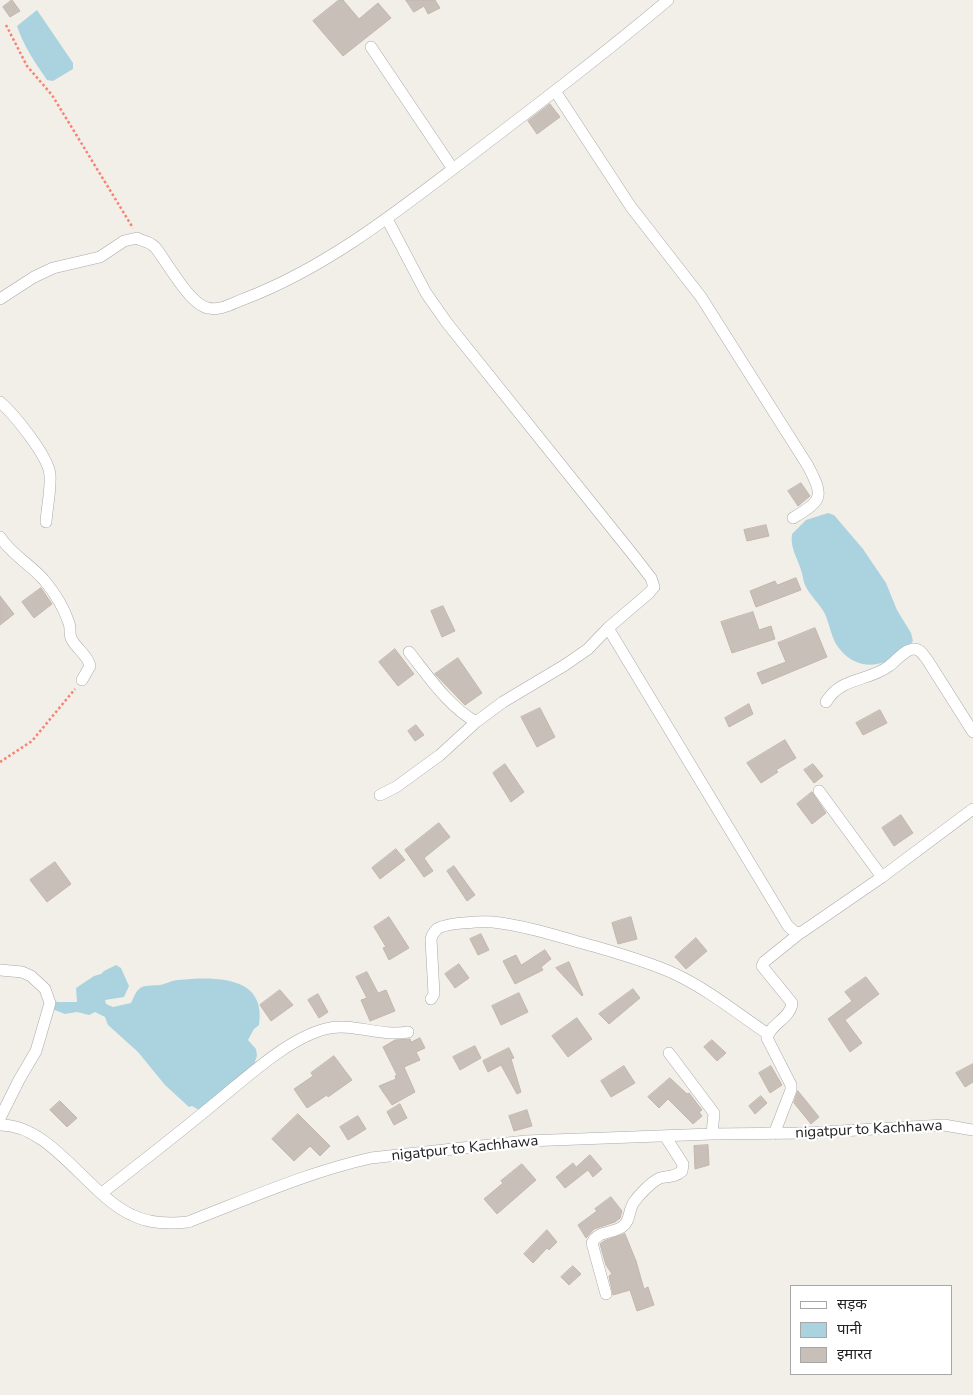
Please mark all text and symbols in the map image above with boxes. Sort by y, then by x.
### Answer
street label: nigatpur to Kachhawa [795,1117,943,1143]
street label: nigatpur to Kachhawa [391,1132,539,1166]
legend [790,1285,953,1375]
text: सड़क [837,1294,867,1314]
text: पानी [837,1319,862,1339]
text: इमारत [837,1344,872,1364]

